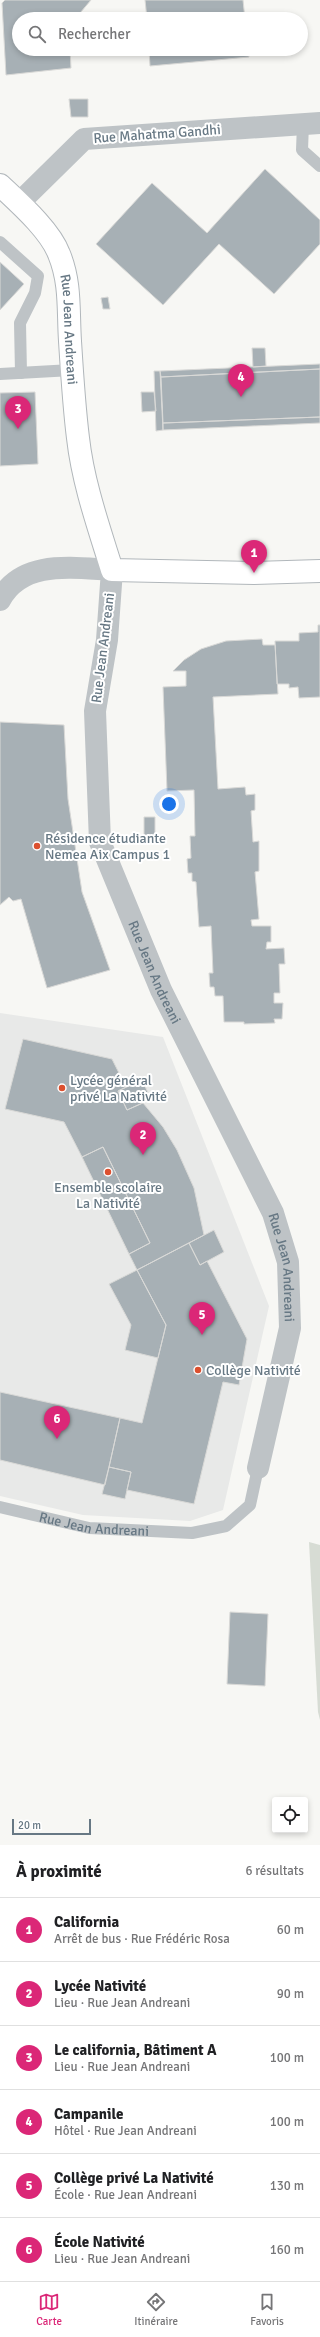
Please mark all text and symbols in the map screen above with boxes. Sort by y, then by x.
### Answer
search box [12,12,308,56]
icon: search [26,23,48,45]
text: Rechercher [58,25,131,43]
street label: Rue Mahatma Gandhi [93,121,221,147]
street label: Rue Jean Andreani [57,273,81,385]
pin: 4 [228,364,254,397]
pin: 3 [5,396,31,429]
pin: 1 [241,540,267,573]
street label: Rue Jean Andreani [88,592,118,704]
your location [159,794,179,814]
place label: Résidence étudiante Nemea Aix Campus 1 [45,830,170,863]
marker: Résidence étudiante Nemea Aix Campus 1 [32,841,42,851]
street label: Rue Jean Andreani [125,918,185,1027]
place label: Lycée général privé La Nativité [70,1072,167,1105]
marker: Lycée général privé La Nativité [57,1083,67,1093]
pin: 2 [130,1122,156,1155]
marker: Ensemble scolaire La Nativité [103,1167,113,1177]
place label: Ensemble scolaire La Nativité [54,1179,162,1212]
street label: Rue Jean Andreani [265,1211,298,1322]
pin: 5 [189,1302,215,1335]
place label: Collège Nativité [206,1362,301,1379]
marker: Collège Nativité [193,1365,203,1375]
pin: 6 [44,1406,70,1439]
street label: Rue Jean Andreani [37,1508,149,1539]
map controls [272,1797,308,1833]
button: locate [272,1797,308,1833]
scale bar [12,1817,91,1836]
text: 20 m [18,1819,41,1832]
text: À proximité [16,1861,102,1882]
text: 6 résultats [245,1863,304,1879]
text: California [54,1913,119,1931]
text: 1 [25,1922,33,1938]
text: 60 m [277,1922,304,1938]
text: Arrêt de bus · Rue Frédéric Rosa [54,1931,230,1947]
text: Lycée Nativité [54,1977,146,1995]
text: 2 [25,1986,33,2002]
text: 90 m [277,1986,304,2002]
text: Lieu · Rue Jean Andreani [54,1995,190,2011]
text: Le california, Bâtiment A [54,2041,217,2059]
text: 3 [25,2050,33,2066]
text: 100 m [270,2050,304,2066]
text: Lieu · Rue Jean Andreani [54,2059,190,2075]
text: Campanile [54,2105,123,2123]
text: 4 [25,2114,33,2130]
text: 100 m [270,2114,304,2130]
text: Hôtel · Rue Jean Andreani [54,2123,197,2139]
text: Collège privé La Nativité [54,2169,214,2187]
text: 5 [25,2178,33,2194]
text: 130 m [270,2178,304,2194]
text: École · Rue Jean Andreani [54,2187,197,2203]
text: École Nativité [54,2233,145,2251]
text: 6 [25,2242,33,2258]
text: 160 m [270,2242,304,2258]
text: Lieu · Rue Jean Andreani [54,2251,190,2267]
tab: Carte [36,2291,62,2328]
tab: Itinéraire [134,2291,178,2328]
tab: Favoris [250,2291,284,2328]

